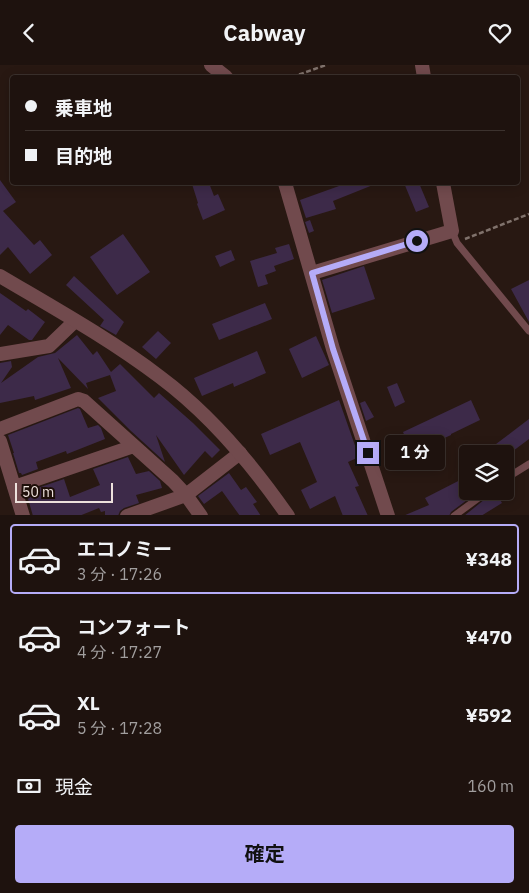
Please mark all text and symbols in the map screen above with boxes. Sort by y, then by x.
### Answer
text: Cabway [223,18,306,47]
icon: back [15,19,43,47]
icon: heart [486,19,514,47]
text: 乗車地 [55,96,112,120]
text: 目的地 [55,144,112,168]
route start [406,230,428,252]
callout: 1 分 [386,435,446,471]
route end [357,442,379,464]
text: 1 分 [400,442,430,462]
map controls [459,445,514,500]
button: layers [459,445,514,500]
scale bar [15,481,112,504]
text: 50 m [22,483,54,501]
icon: car [17,537,62,582]
text: エコノミー [77,537,172,561]
text: ¥348 [465,547,512,571]
text: 3 分 · 17:26 [77,564,162,584]
icon: car [17,615,62,660]
text: コンフォート [77,615,190,639]
text: ¥470 [465,625,512,649]
text: 4 分 · 17:27 [77,642,162,662]
text: XL [77,691,100,715]
icon: car [17,693,62,738]
text: ¥592 [465,703,512,727]
text: 5 分 · 17:28 [77,718,162,738]
icon: cash [15,772,43,800]
text: 現金 [55,775,93,799]
text: 160 m [467,776,514,796]
button: 確定 [15,825,514,883]

